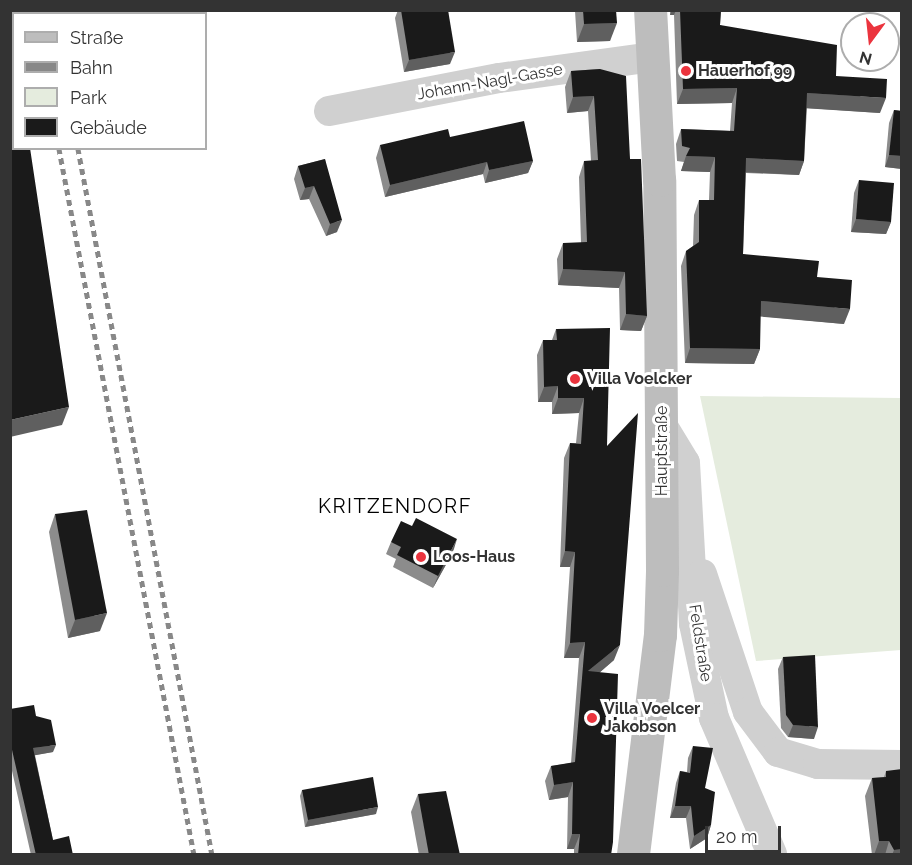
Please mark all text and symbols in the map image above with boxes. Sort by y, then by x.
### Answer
legend [12,12,207,150]
north arrow [840,12,900,72]
text: Straße [70,27,123,48]
text: N [857,47,874,69]
text: Bahn [70,57,113,78]
street label: Johann-Nagl-Gasse [416,60,564,104]
place label: Hauerhof 99 [698,61,793,81]
marker: Hauerhof 99 [679,64,693,78]
text: Park [70,87,107,108]
text: Gebäude [70,117,147,138]
place label: Villa Voelcker [587,369,692,389]
marker: Villa Voelcker [568,372,582,386]
street label: Hauptstraße [652,406,672,496]
district label: KRITZENDORF [318,494,472,518]
place label: Loos-Haus [433,547,515,567]
marker: Loos-Haus [414,550,428,564]
street label: Feldstraße [684,603,716,683]
place label: Villa Voelcer Jakobson [604,699,701,737]
marker: Villa Voelcer Jakobson [585,711,599,725]
scale bar [708,814,784,852]
text: 20 m [716,826,758,847]

